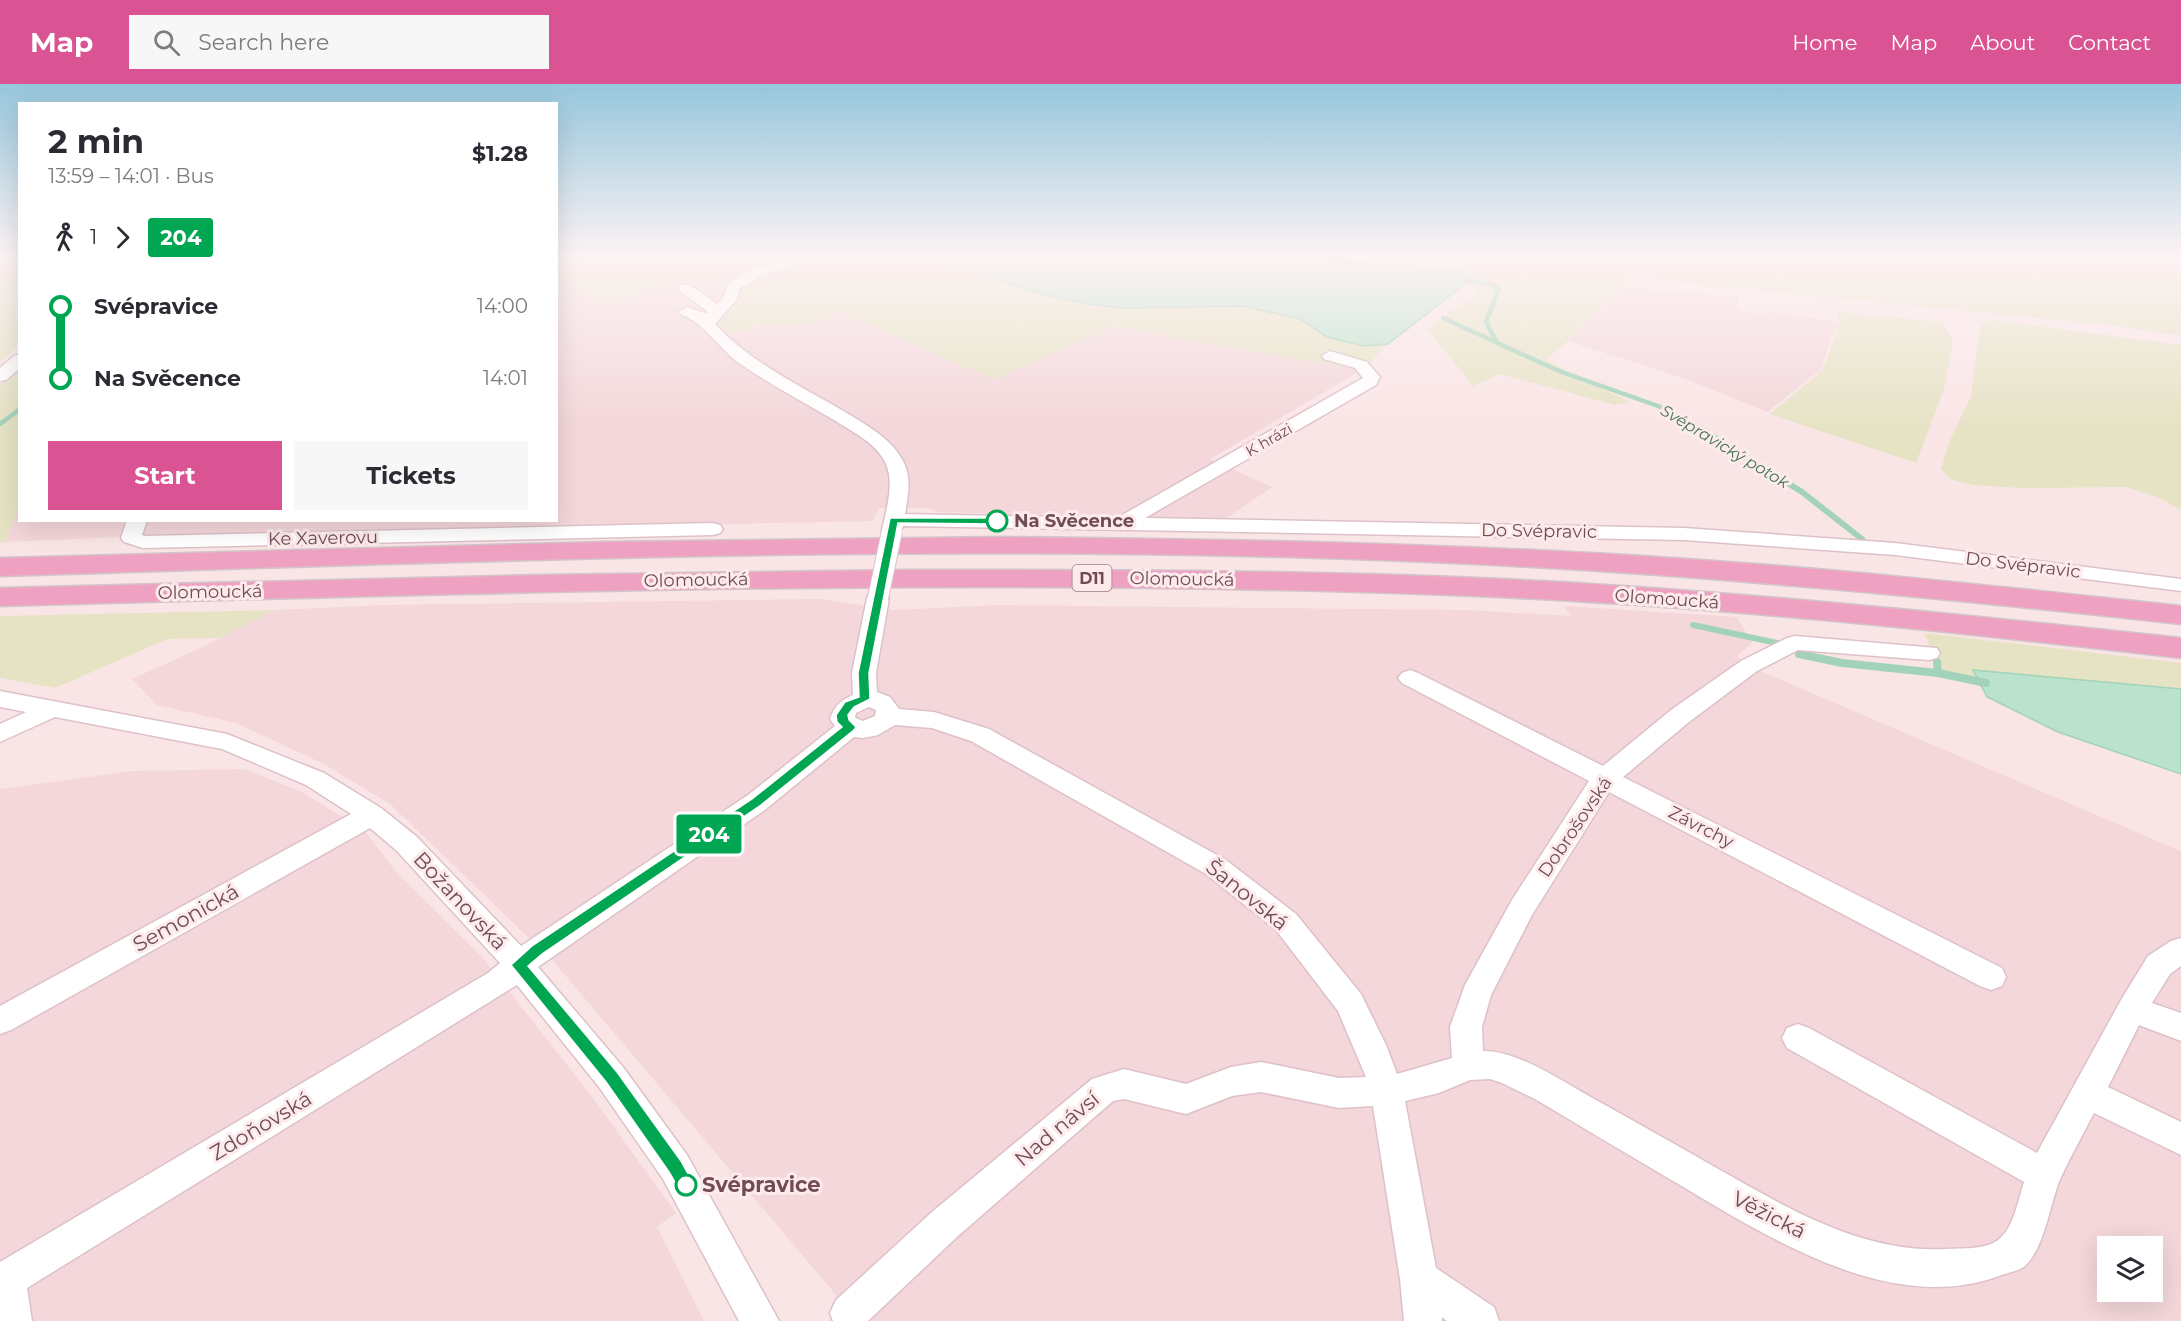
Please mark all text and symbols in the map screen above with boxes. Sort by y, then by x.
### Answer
search box [129,15,549,69]
text: Map [30,25,93,59]
icon: search [150,26,183,59]
text: Search here [198,29,329,56]
text: Home [1792,30,1857,55]
text: Map [1890,30,1937,55]
text: About [1970,30,2035,55]
text: Contact [2068,30,2151,55]
text: 2 min [48,121,144,161]
text: $1.28 [472,140,528,167]
text: 13:59 – 14:01 · Bus [48,164,214,188]
icon: walk [48,221,81,254]
icon: forward [106,221,139,254]
text: 1 [90,225,97,249]
text: 204 [160,225,201,250]
text: Svépravice [94,293,218,320]
text: 14:00 [477,294,528,318]
text: Na Svěcence [94,365,241,392]
text: 14:01 [483,366,528,390]
water label: Svépravický potok [1657,401,1794,493]
street label: K hrázi [1242,419,1295,460]
button: Start [48,441,282,510]
button: Tickets [294,441,528,510]
marker: Na Svěcence [986,510,1008,532]
place label: Na Svěcence [1014,510,1134,532]
street label: Do Svépravic [1481,519,1597,543]
street label: Ke Xaverovu [268,526,378,550]
street label: Do Svépravic [1964,547,2082,583]
road number: D11 [1072,565,1112,591]
street label: Olomoucká [1129,567,1235,591]
street label: Olomoucká [643,568,749,592]
street label: Olomoucká [157,580,263,604]
street label: Olomoucká [1614,584,1720,614]
street label: Dobrošovská [1533,773,1617,881]
street label: Závrchy [1665,801,1738,853]
line badge: 204 [674,814,744,854]
text: 204 [688,822,730,847]
street label: Božanovská [409,846,512,955]
street label: Šanovská [1201,854,1293,935]
street label: Semonická [128,878,243,957]
street label: Zdoňovská [205,1085,316,1166]
street label: Nad návsí [1009,1085,1105,1171]
place label: Svépravice [702,1172,821,1197]
marker: Svépravice [675,1174,697,1196]
street label: Věžická [1728,1186,1810,1244]
map controls [2097,1236,2163,1302]
button: layers [2097,1236,2163,1302]

